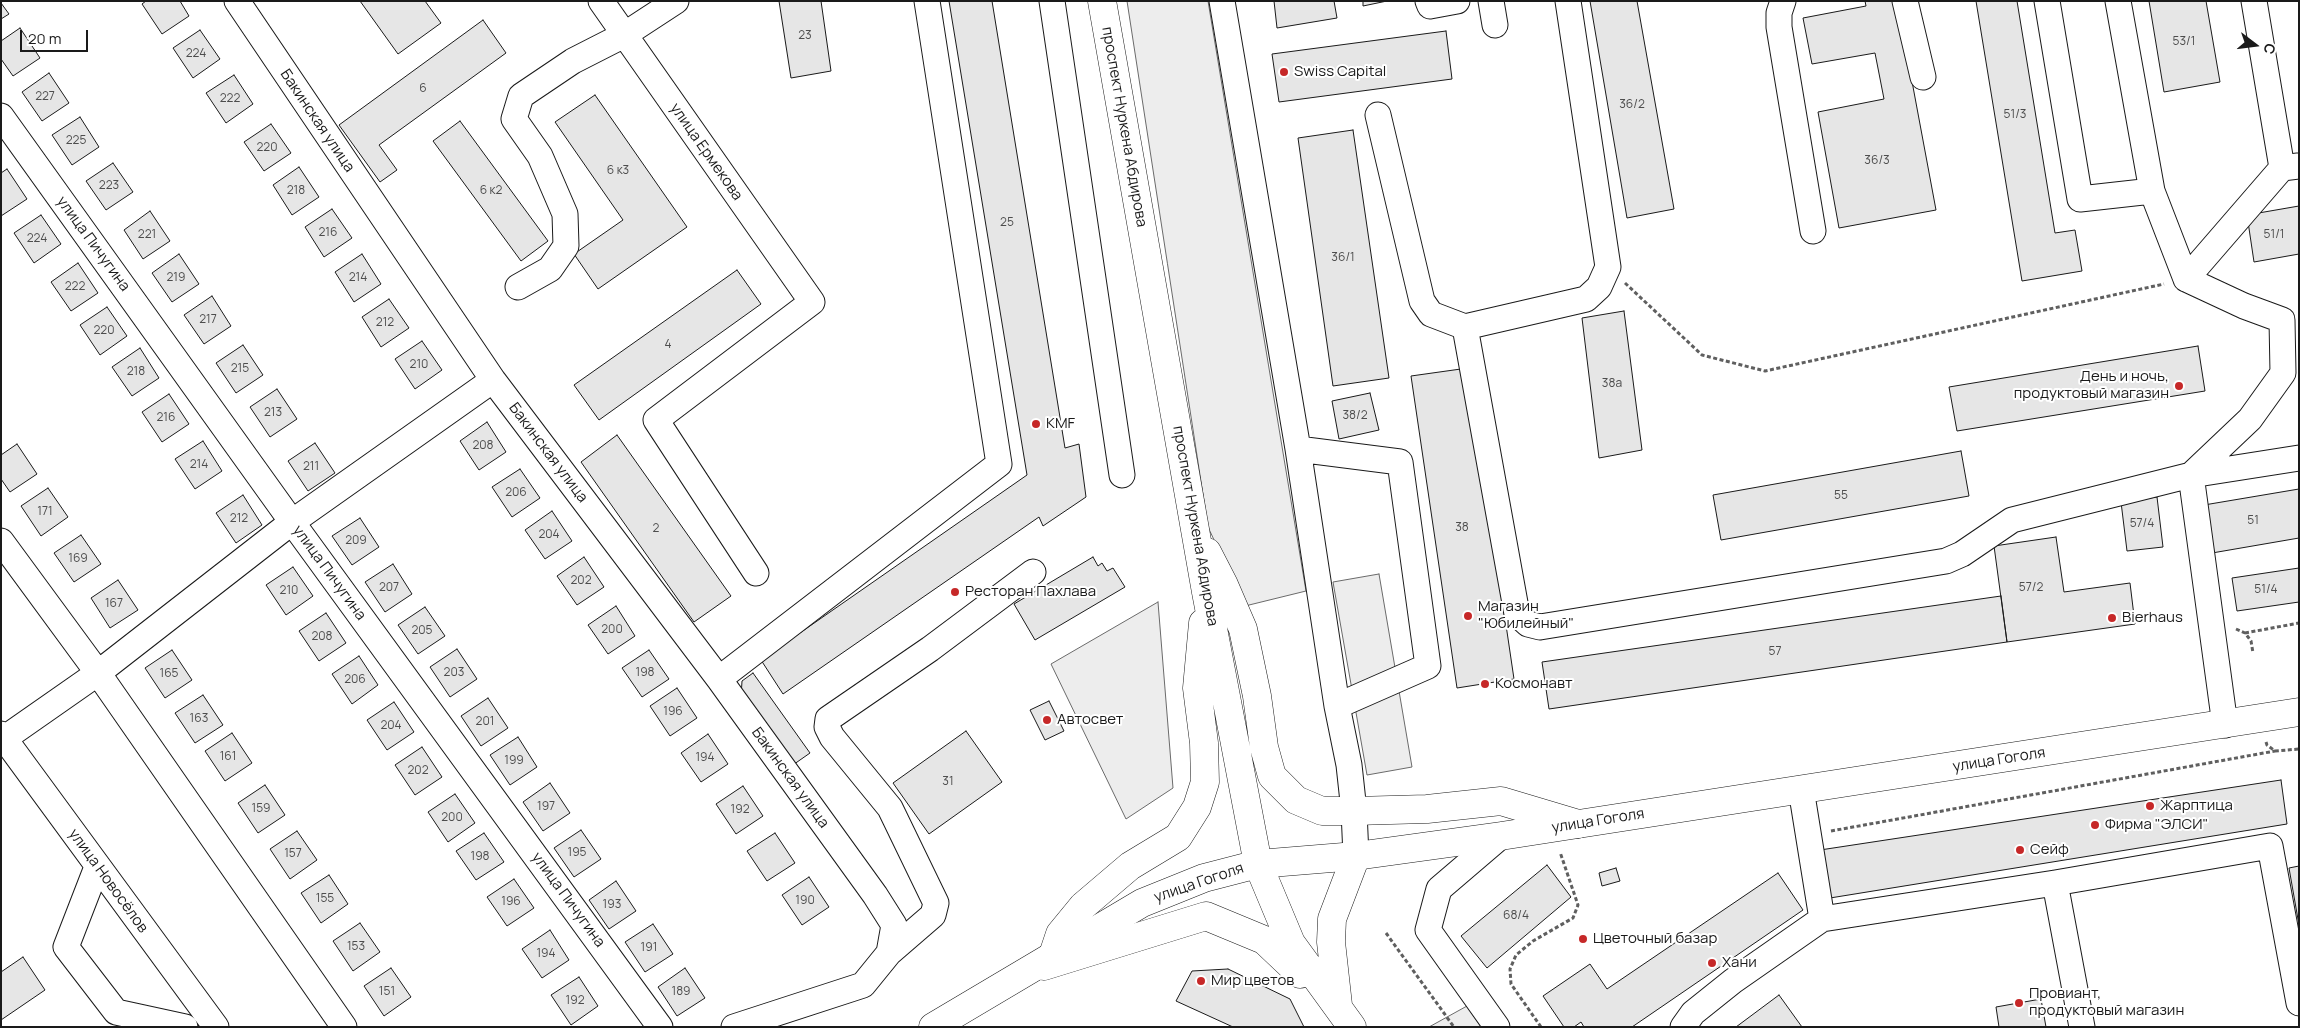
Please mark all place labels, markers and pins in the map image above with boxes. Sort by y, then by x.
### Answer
place label: Swiss Capital [1294,63,1386,81]
marker: Swiss Capital [1278,66,1290,78]
place label: День и ночь, продуктовый магазин [2014,368,2169,403]
marker: День и ночь, продуктовый магазин [2173,380,2185,392]
place label: KMF [1046,415,1075,433]
marker: KMF [1030,418,1042,430]
place label: Ресторан Пахлава [965,583,1096,601]
marker: Ресторан Пахлава [949,586,961,598]
place label: Магазин "Юбилейный" [1478,598,1574,633]
place label: Bierhaus [2122,609,2183,627]
marker: Магазин "Юбилейный" [1462,610,1474,622]
marker: Bierhaus [2106,612,2118,624]
place label: Космонавт [1495,675,1573,693]
marker: Космонавт [1479,678,1491,690]
place label: Автосвет [1057,711,1123,729]
marker: Автосвет [1041,714,1053,726]
place label: Жарптица [2160,797,2233,815]
marker: Жарптица [2144,800,2156,812]
place label: Фирма "ЭЛСИ" [2105,816,2208,834]
marker: Фирма "ЭЛСИ" [2089,819,2101,831]
place label: Сейф [2030,841,2069,859]
marker: Сейф [2014,844,2026,856]
place label: Цветочный базар [1593,930,1717,948]
marker: Цветочный базар [1577,933,1589,945]
place label: Хани [1722,954,1757,972]
marker: Хани [1706,957,1718,969]
place label: Мир цветов [1211,972,1294,990]
marker: Мир цветов [1195,975,1207,987]
place label: Провиант, продуктовый магазин [2029,985,2184,1020]
marker: Провиант, продуктовый магазин [2013,997,2025,1009]

